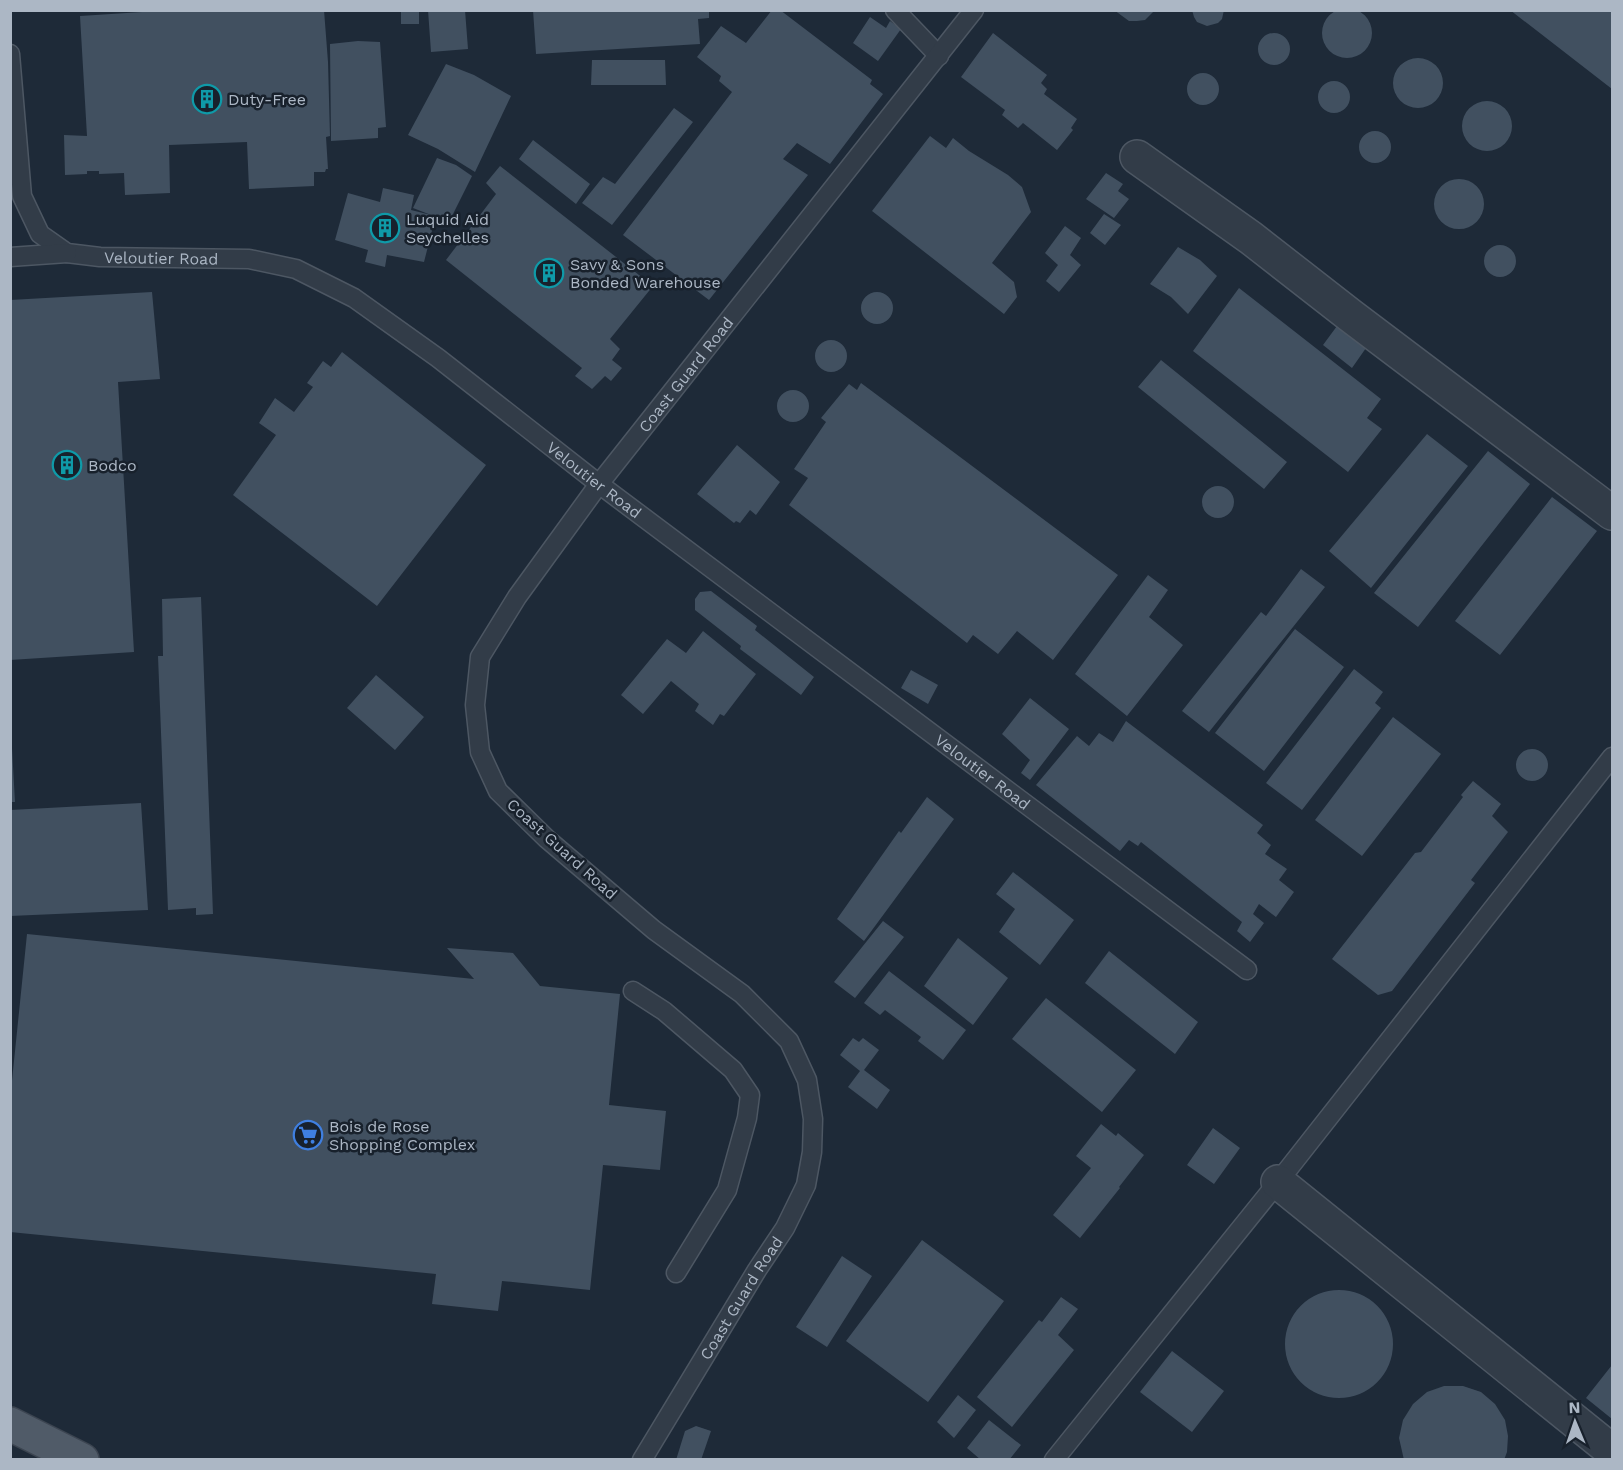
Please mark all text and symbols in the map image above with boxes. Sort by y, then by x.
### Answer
building icon: Duty-Free [191,83,223,115]
place label: Duty-Free [228,90,306,109]
place label: Luquid Aid Seychelles [406,210,489,247]
building icon: Luquid Aid Seychelles [369,212,401,244]
street label: Veloutier Road [104,248,218,268]
place label: Savy & Sons Bonded Warehouse [570,255,721,292]
building icon: Savy & Sons Bonded Warehouse [533,257,565,289]
street label: Coast Guard Road [634,313,737,436]
street label: Veloutier Road [543,437,645,522]
building icon: Bodco [51,449,83,481]
place label: Bodco [88,456,137,475]
street label: Veloutier Road [931,730,1034,814]
street label: Coast Guard Road [503,795,621,903]
place label: Bois de Rose Shopping Complex [329,1117,475,1154]
supermarket icon: Bois de Rose Shopping Complex [292,1119,324,1151]
street label: Coast Guard Road [696,1232,786,1363]
north arrow [1545,1392,1605,1452]
text: N [1568,1398,1581,1417]

